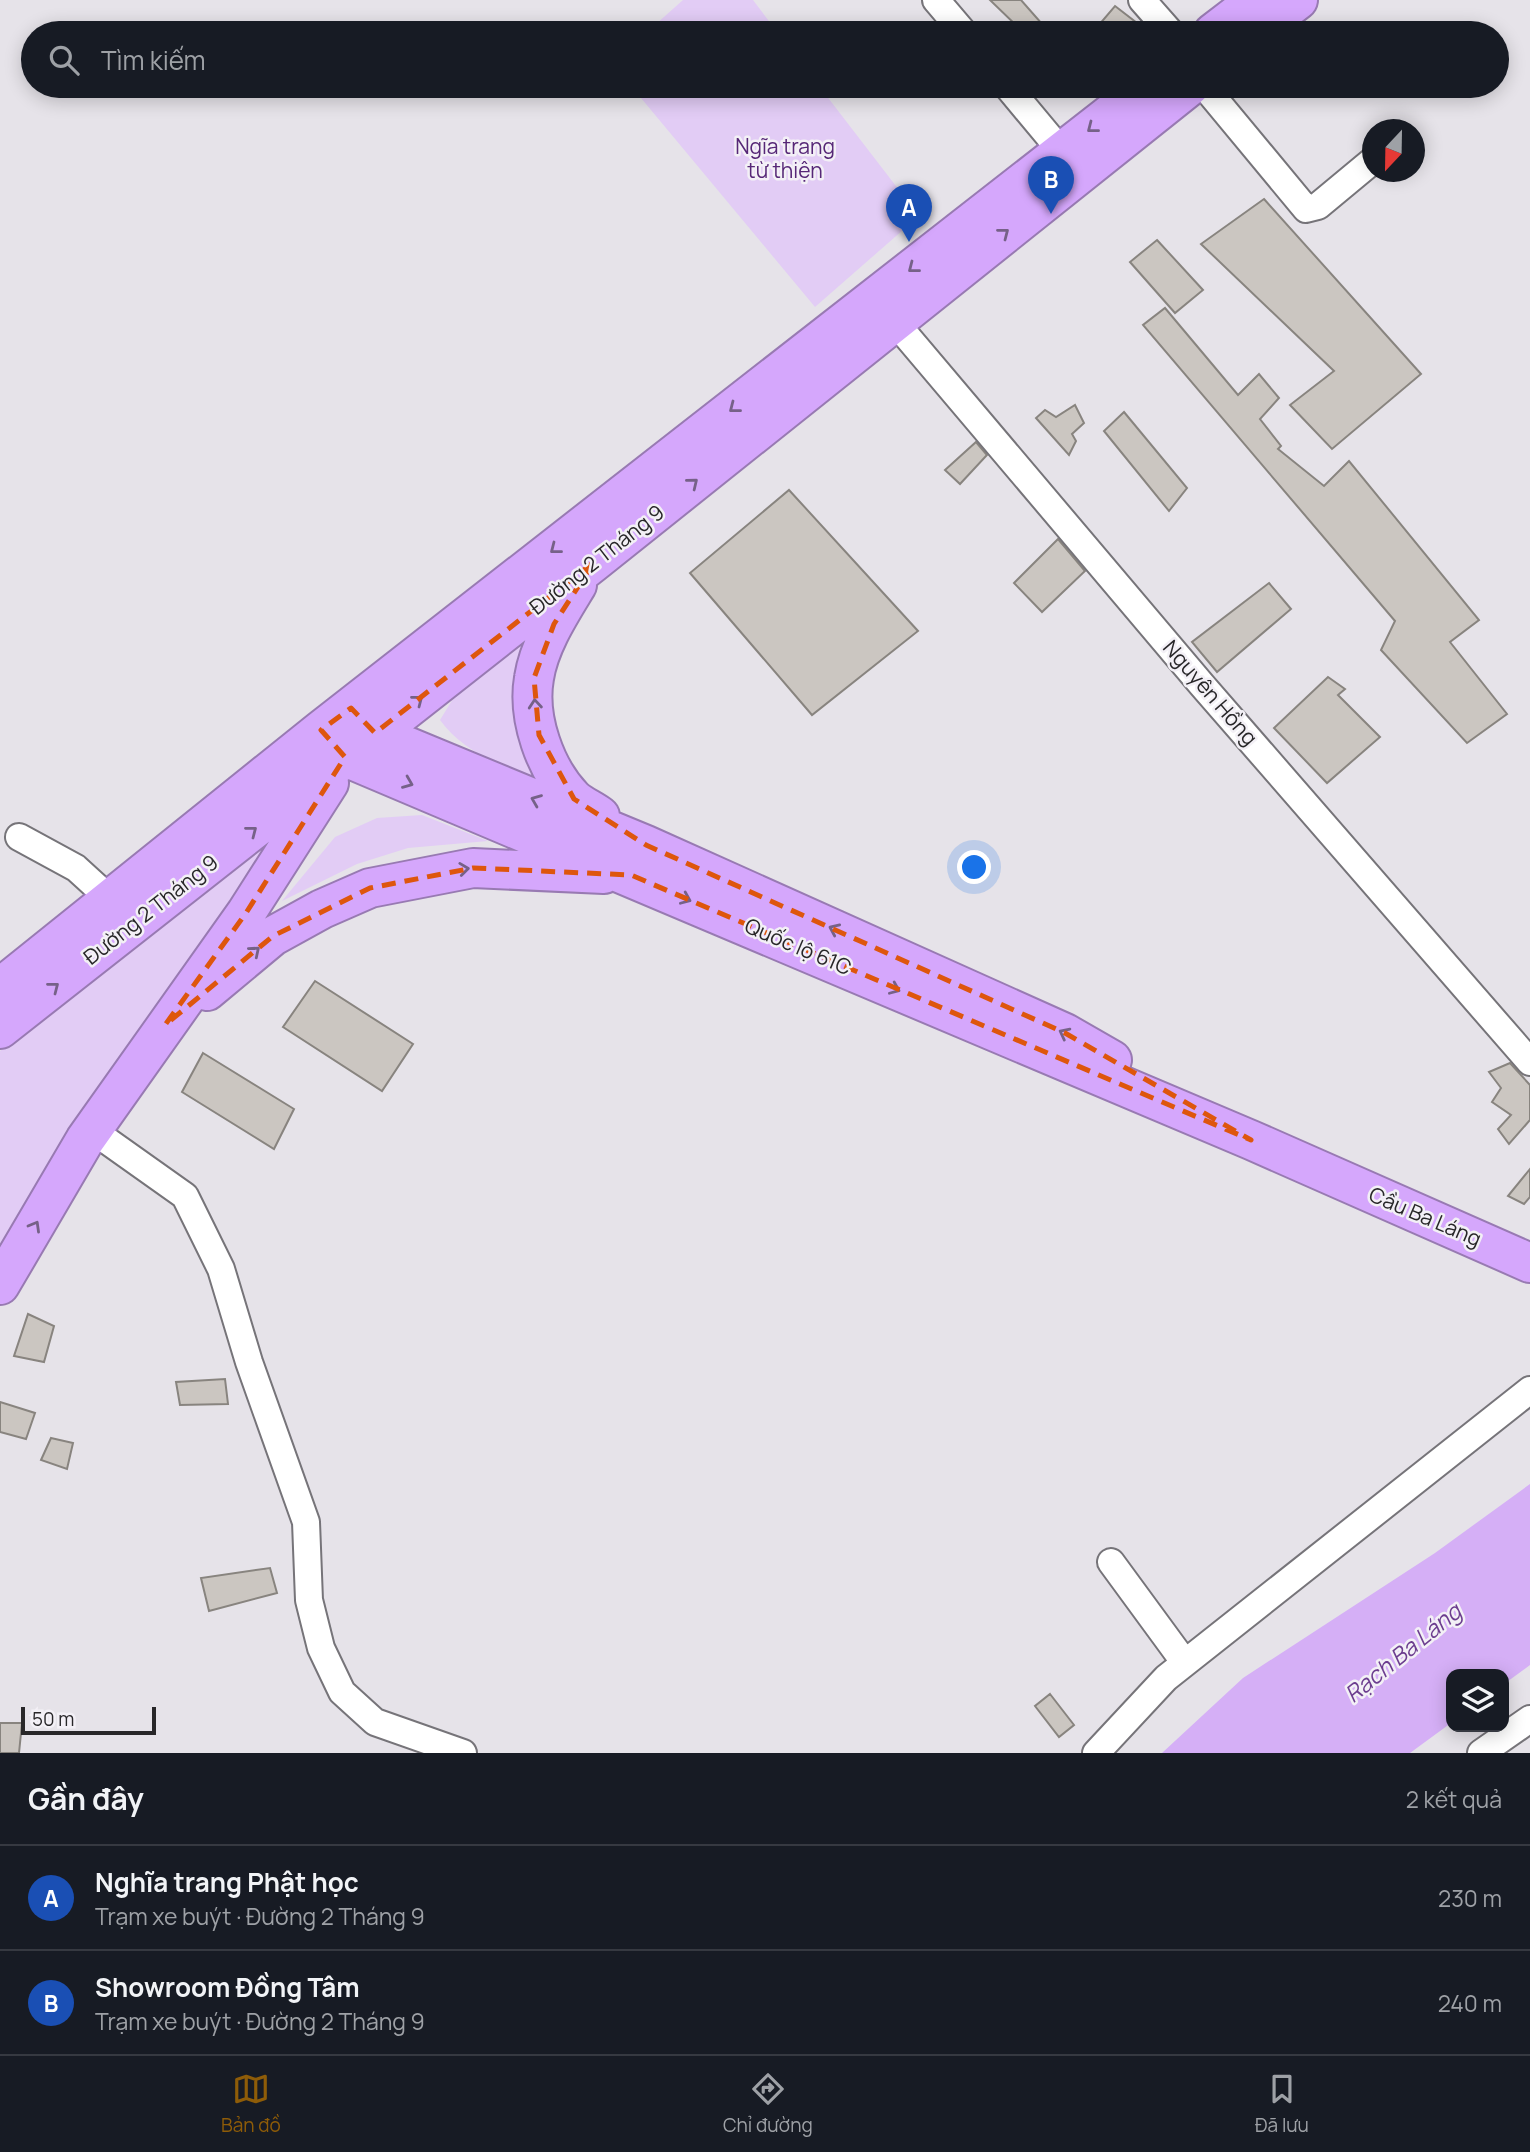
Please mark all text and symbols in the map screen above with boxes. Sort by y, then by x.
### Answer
search box [21,21,1509,98]
icon: search [45,41,83,79]
text: Tìm kiếm [101,42,206,78]
one-way arrow [1088,119,1100,132]
north arrow [1362,119,1425,182]
park label: Ngĩa trang từ thiện [735,132,835,184]
pin: B [1028,156,1074,214]
pin: A [886,184,932,242]
one-way arrow [996,229,1008,242]
one-way arrow [909,260,921,273]
one-way arrow [730,400,742,413]
one-way arrow [684,479,697,491]
street label: Đường 2 Tháng 9 [523,498,669,621]
one-way arrow [550,540,563,553]
street label: Nguyên Hồng [1157,634,1264,751]
one-way arrow [410,695,423,708]
one-way arrow [528,698,543,709]
one-way arrow [401,775,413,789]
one-way arrow [530,794,542,808]
one-way arrow [244,826,256,839]
street label: Đường 2 Tháng 9 [77,848,223,971]
your location [957,850,991,884]
one-way arrow [458,862,470,877]
one-way arrow [679,891,691,905]
street label: Quốc lộ 61C [741,911,856,981]
one-way arrow [829,923,841,937]
one-way arrow [247,947,260,959]
one-way arrow [888,981,900,995]
one-way arrow [46,982,58,995]
one-way arrow [1059,1027,1071,1041]
street label: Cầu Ba Láng [1365,1180,1486,1252]
one-way arrow [26,1220,39,1233]
water label: Rạch Ba Láng [1337,1594,1469,1709]
map controls [1446,1669,1509,1732]
button: layers [1446,1669,1509,1732]
scale bar [21,1704,156,1736]
text: 50 m [32,1706,74,1732]
text: Gần đây [28,1778,144,1819]
text: 2 kết quả [1406,1783,1502,1815]
text: Nghĩa trang Phật học [95,1864,359,1900]
text: A [43,1882,59,1914]
text: 230 m [1438,1882,1502,1914]
text: Trạm xe buýt · Đường 2 Tháng 9 [95,1900,425,1932]
text: Showroom Đồng Tâm [95,1969,360,2005]
text: B [44,1987,58,2019]
text: 240 m [1438,1987,1502,2019]
text: Trạm xe buýt · Đường 2 Tháng 9 [95,2005,425,2037]
tab: Bản đồ [221,2070,281,2138]
tab: Chỉ đường [723,2070,813,2138]
tab: Đã lưu [1255,2070,1309,2138]

